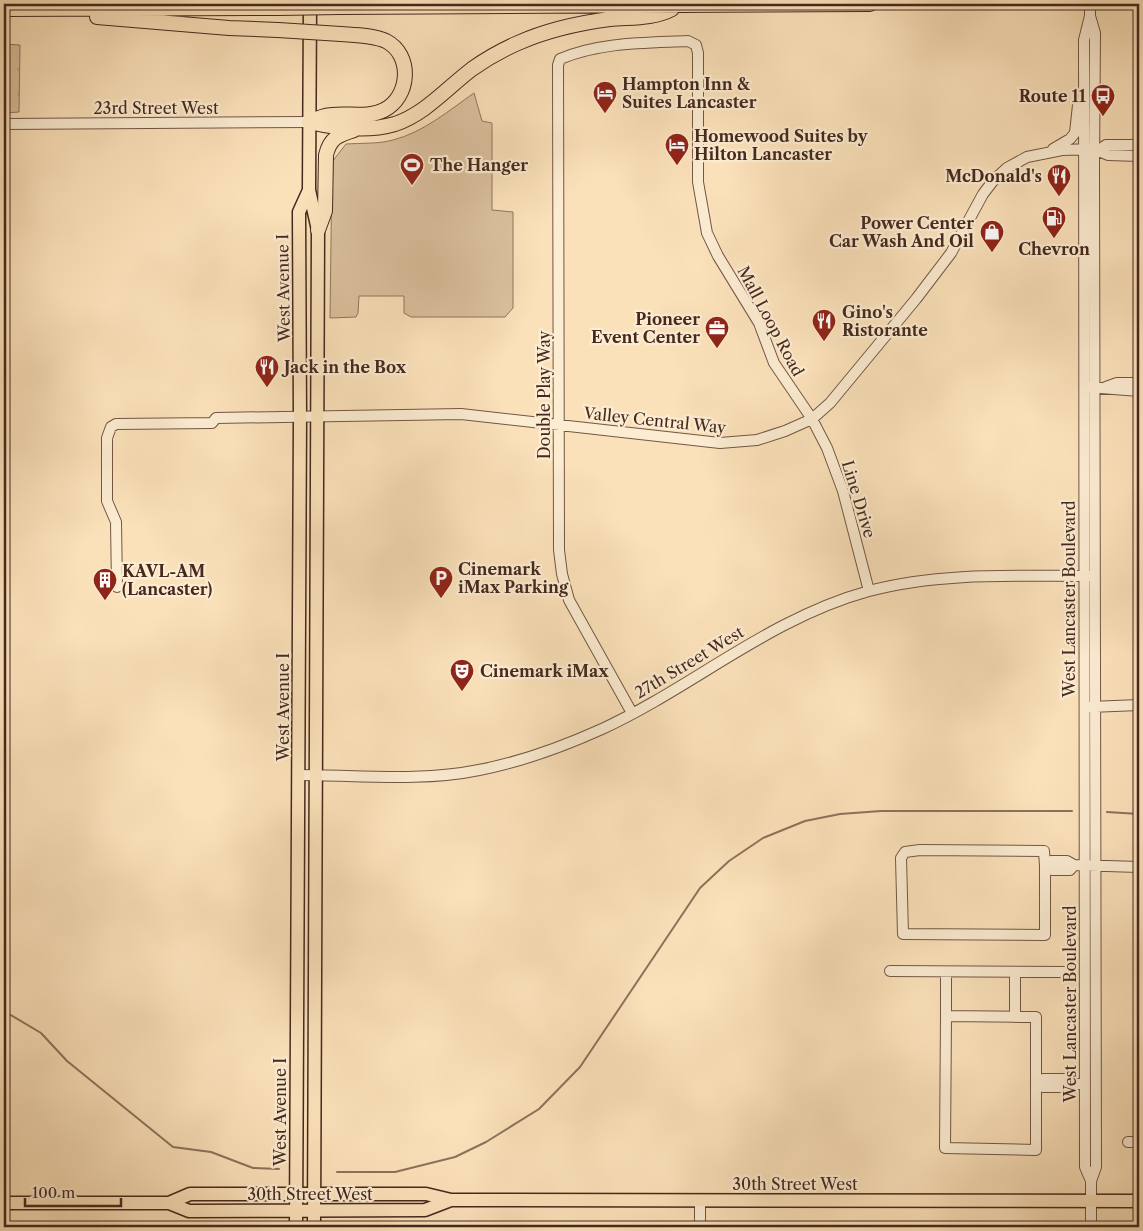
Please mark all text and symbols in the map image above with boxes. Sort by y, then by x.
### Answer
place label: Hampton Inn & Suites Lancaster [622,74,757,112]
hotel icon: Hampton Inn & Suites Lancaster [592,80,618,114]
bus stop icon: Route 11 [1090,83,1116,117]
place label: Route 11 [1019,86,1087,106]
street label: 23rd Street West [93,98,219,118]
place label: Homewood Suites by Hilton Lancaster [694,126,869,164]
hotel icon: Homewood Suites by Hilton Lancaster [664,132,690,166]
sports icon: The Hanger [399,152,425,186]
place label: The Hanger [430,155,528,175]
restaurant icon: McDonald's [1046,163,1072,197]
place label: McDonald's [945,166,1042,186]
fuel station icon: Chevron [1041,205,1067,239]
place label: Power Center Car Wash And Oil [829,213,974,251]
shop icon: Power Center Car Wash And Oil [979,219,1005,253]
street label: West Avenue I [272,234,294,343]
place label: Chevron [1018,239,1090,259]
street label: Mall Loop Road [734,262,809,380]
place label: Gino's Ristorante [842,302,928,340]
restaurant icon: Gino's Ristorante [811,308,837,342]
place label: Pioneer Event Center [591,309,700,347]
office icon: Pioneer Event Center [704,315,730,349]
street label: Double Play Way [534,330,554,459]
restaurant icon: Jack in the Box [254,354,280,388]
place label: Jack in the Box [281,357,407,377]
street label: Valley Central Way [582,402,728,438]
street label: Line Drive [838,458,880,540]
street label: West Lancaster Boulevard [1059,500,1079,699]
place label: Cinemark iMax Parking [458,559,569,597]
place label: KAVL-AM (Lancaster) [122,561,212,599]
parking icon: Cinemark iMax Parking [428,565,454,599]
building icon: KAVL-AM (Lancaster) [92,567,118,601]
street label: 27th Street West [631,621,747,702]
street label: West Avenue I [273,653,293,762]
theatre icon: Cinemark iMax [449,658,475,692]
place label: Cinemark iMax [480,661,609,681]
street label: West Lancaster Boulevard [1060,905,1080,1104]
street label: West Avenue I [270,1058,290,1167]
street label: 30th Street West [732,1174,858,1194]
scale bar [25,1176,121,1208]
text: 100 m [32,1183,75,1202]
street label: 30th Street West [247,1184,373,1204]

